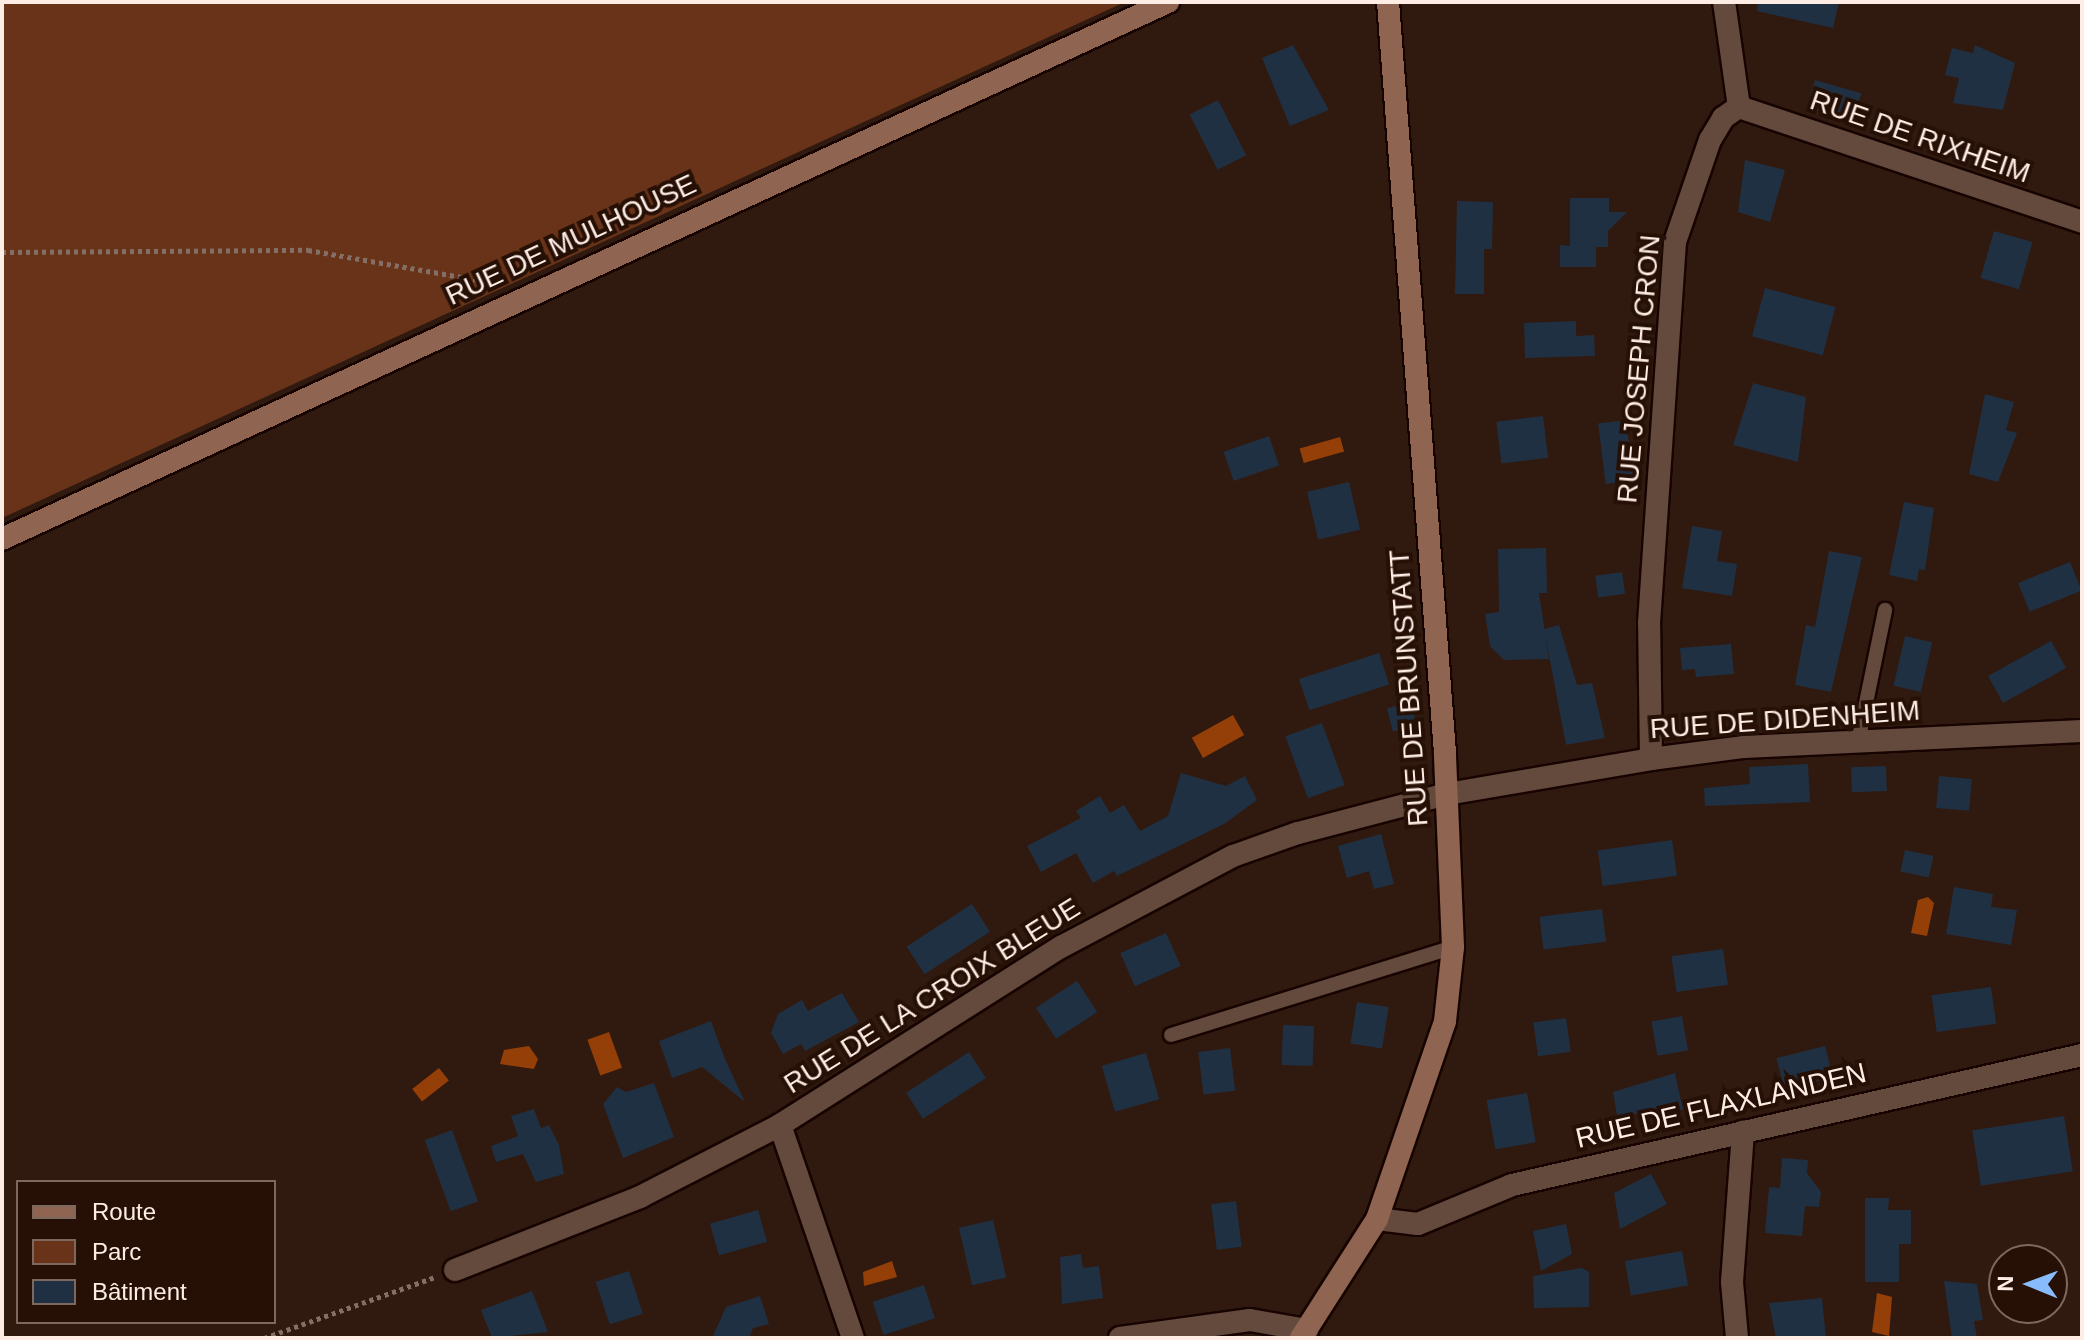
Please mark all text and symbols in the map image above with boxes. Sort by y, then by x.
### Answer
street label: RUE DE RIXHEIM [1806,84,2034,190]
street label: RUE DE MULHOUSE [441,167,701,313]
street label: RUE JOSEPH CRON [1611,233,1667,505]
street label: RUE DE BRUNSTATT [1383,548,1435,828]
street label: RUE DE DIDENHEIM [1649,694,1921,746]
street label: RUE DE LA CROIX BLEUE [777,891,1087,1101]
street label: RUE DE FLAXLANDEN [1572,1056,1870,1156]
legend [16,1180,276,1324]
text: Route [92,1198,156,1225]
text: Parc [92,1238,141,1265]
north arrow [1988,1244,2068,1324]
text: N [1993,1275,2018,1292]
text: Bâtiment [92,1278,187,1305]

